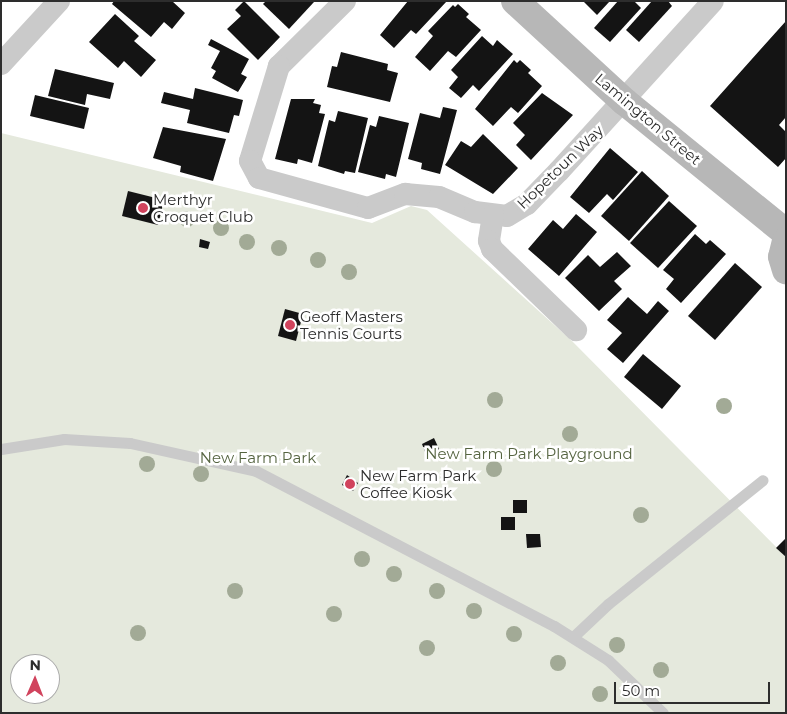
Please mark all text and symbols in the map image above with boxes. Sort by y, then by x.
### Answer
street label: Lamington Street [591,69,705,169]
street label: Hopetoun Way [513,121,607,213]
place label: Merthyr Croquet Club [153,190,253,225]
marker: Merthyr Croquet Club [137,202,149,214]
place label: Geoff Masters Tennis Courts [300,307,403,342]
marker: Geoff Masters Tennis Courts [284,319,296,331]
park label: New Farm Park Playground [425,445,633,463]
park label: New Farm Park [200,449,316,467]
place label: New Farm Park Coffee Kiosk [360,466,476,501]
marker: New Farm Park Coffee Kiosk [344,478,356,490]
north arrow [10,654,60,704]
text: N [29,656,41,674]
scale bar [617,672,773,704]
text: 50 m [622,681,660,700]

